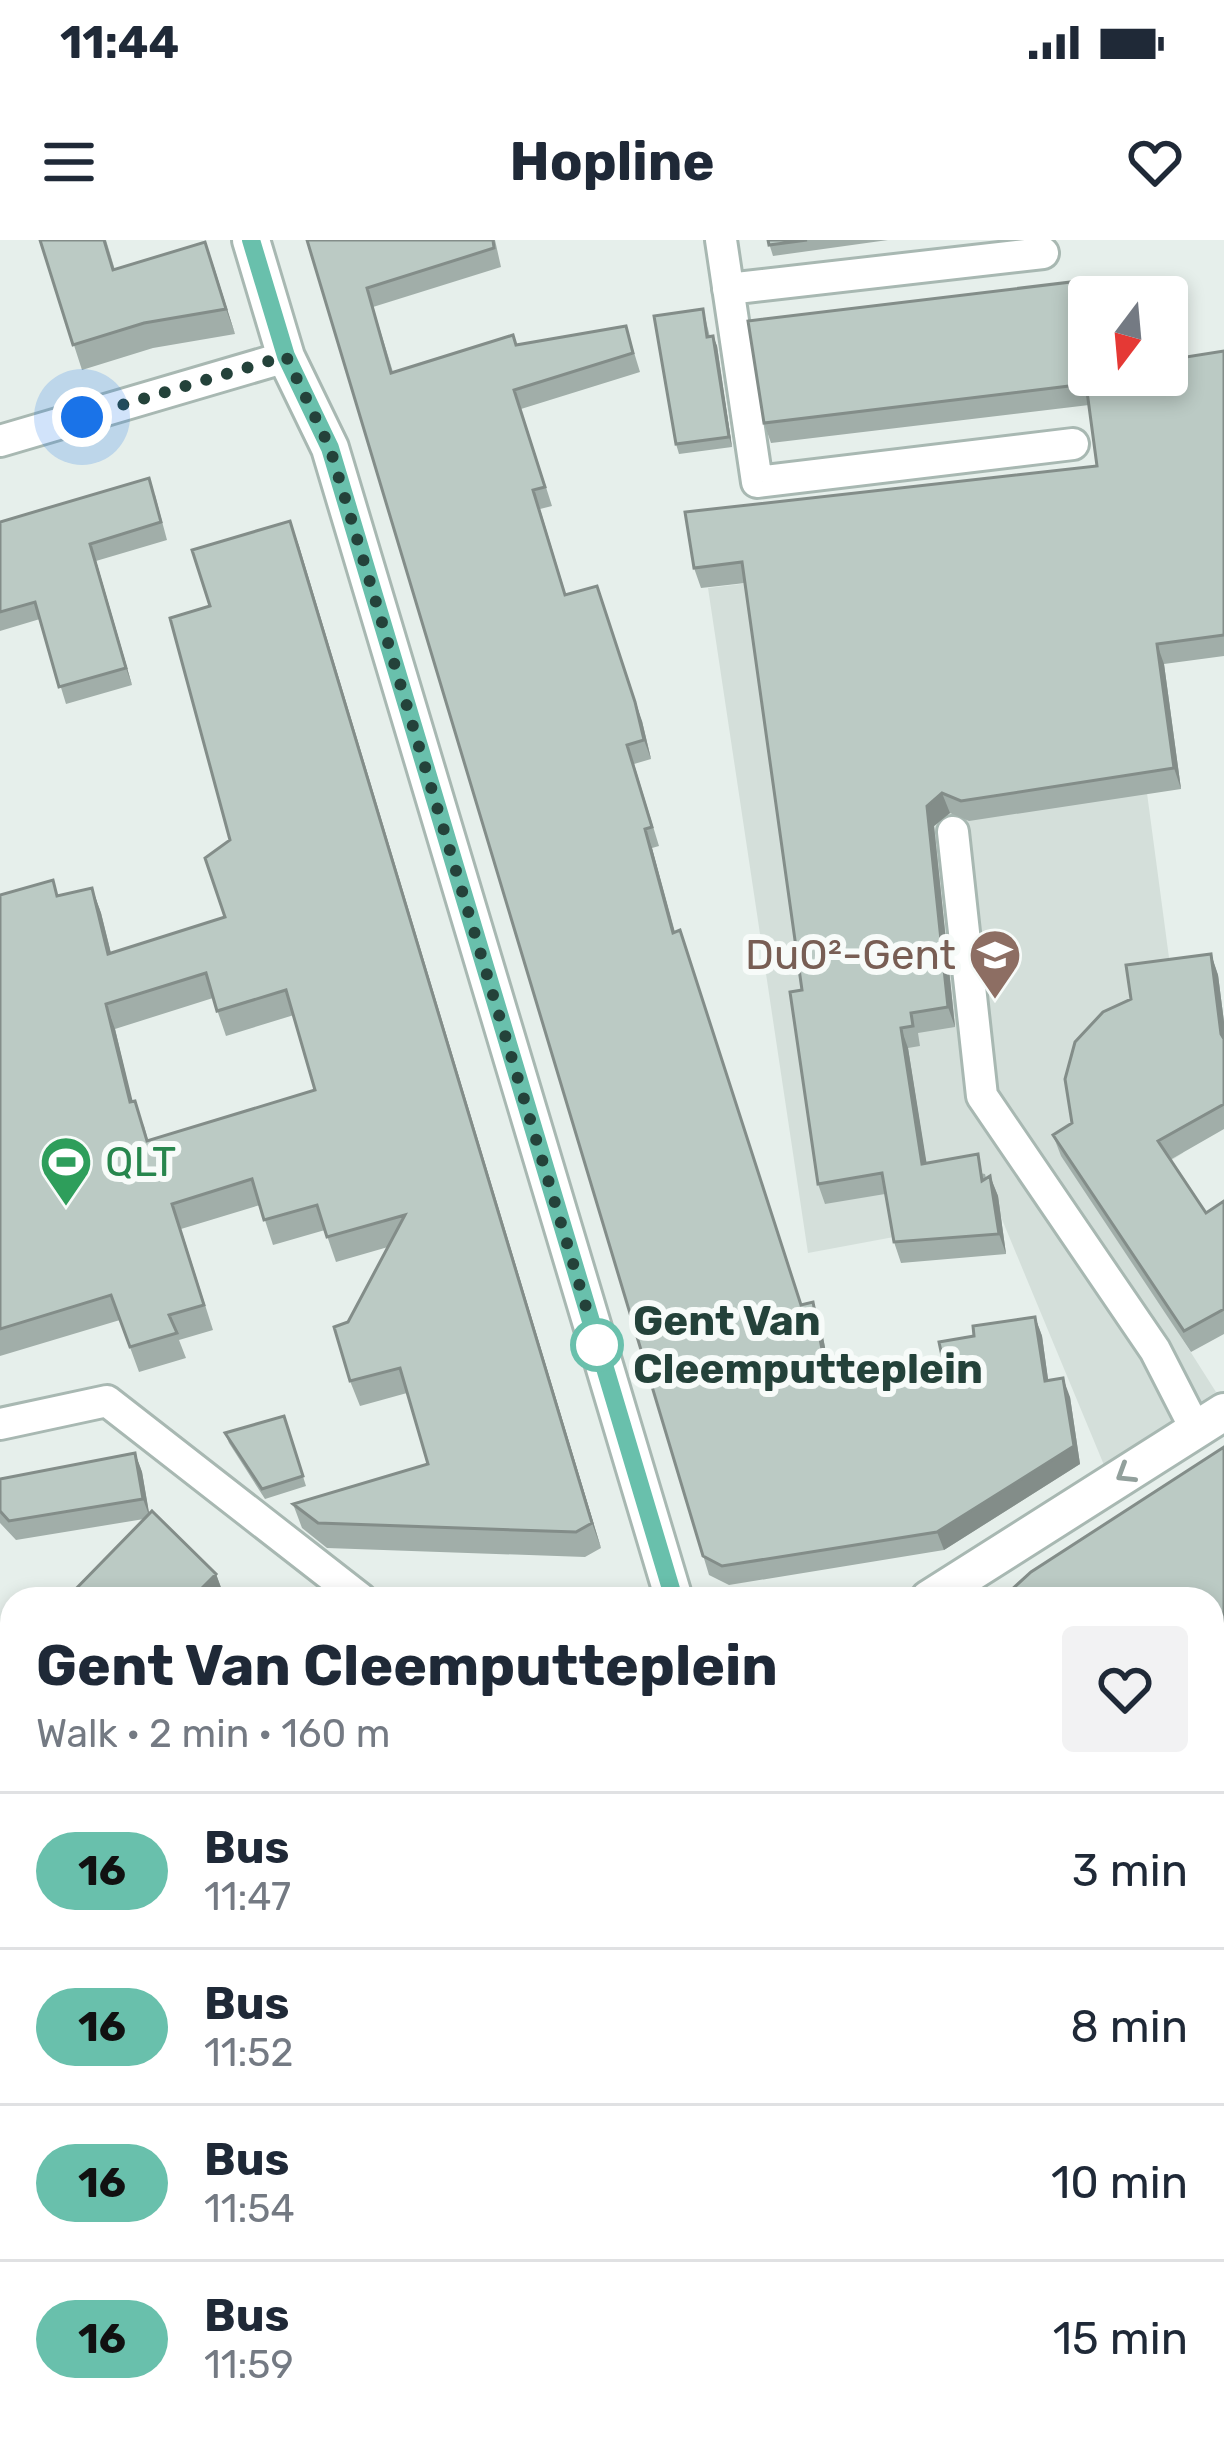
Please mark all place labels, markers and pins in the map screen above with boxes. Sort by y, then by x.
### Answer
school or university icon: DuO²-Gent [967,927,1023,1001]
place label: DuO²-Gent [745,930,956,980]
sports icon: QLT [38,1134,94,1208]
place label: QLT [105,1137,176,1187]
place label: Gent Van Cleemputteplein [633,1296,983,1394]
marker: Gent Van Cleemputteplein [572,1320,622,1370]

